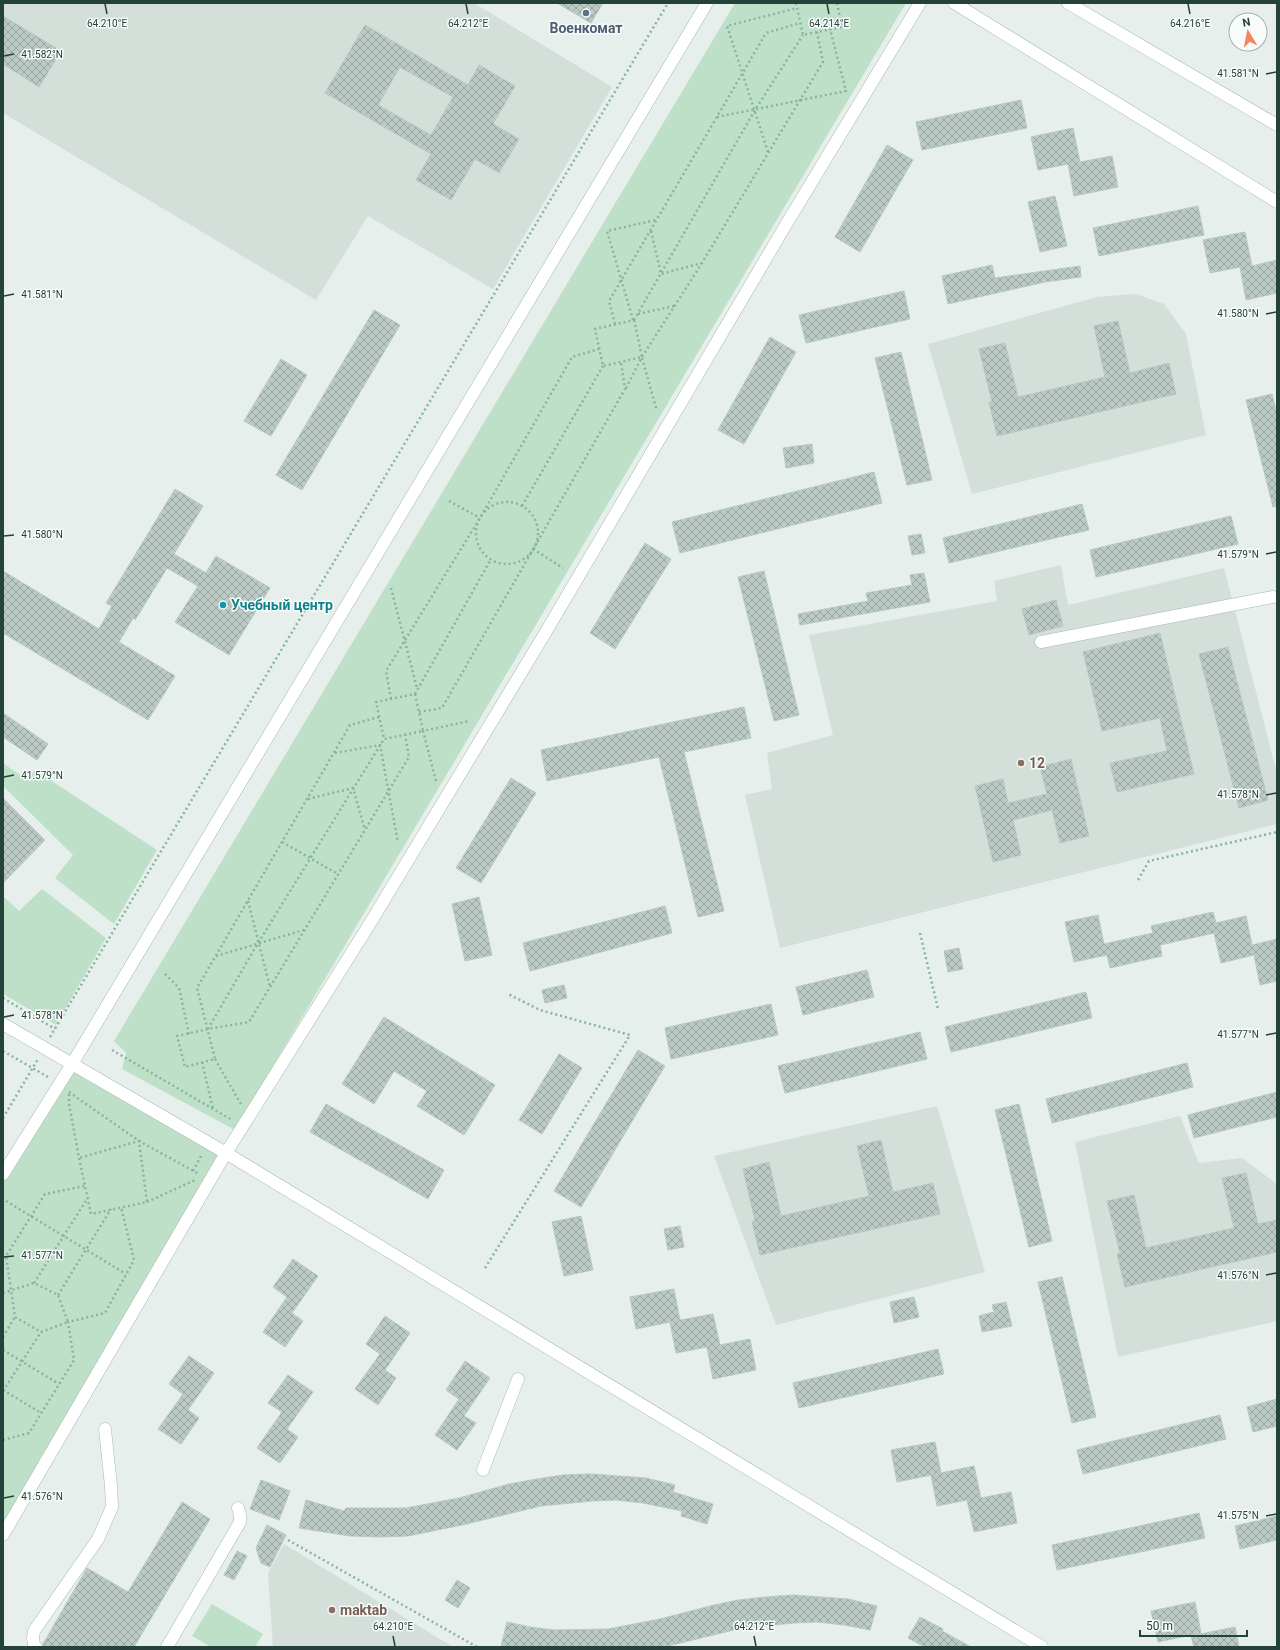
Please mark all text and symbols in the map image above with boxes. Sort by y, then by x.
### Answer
marker: Военкомат [581,8,591,18]
north arrow [1228,12,1268,52]
text: N [1241,16,1252,30]
text: 64.210°E [87,18,127,29]
text: 64.212°E [448,18,488,29]
text: 64.214°E [809,18,849,29]
text: 64.216°E [1170,18,1210,29]
place label: Военкомат [550,20,622,36]
text: 41.582°N [21,49,63,60]
text: 41.581°N [1217,68,1259,79]
text: 41.581°N [21,289,63,300]
text: 41.580°N [1217,308,1259,319]
text: 41.580°N [21,529,63,540]
text: 41.579°N [1217,549,1259,560]
place label: Учебный центр [231,597,333,613]
marker: Учебный центр [218,600,228,610]
place label: 12 [1029,755,1045,771]
marker: 12 [1016,758,1026,768]
text: 41.579°N [21,770,63,781]
text: 41.578°N [1217,789,1259,800]
text: 41.578°N [21,1010,63,1021]
text: 41.577°N [1217,1029,1259,1040]
text: 41.577°N [21,1250,63,1261]
text: 41.576°N [1217,1270,1259,1281]
text: 41.576°N [21,1491,63,1502]
text: 41.575°N [1217,1510,1259,1521]
place label: maktab [340,1602,387,1618]
marker: maktab [327,1605,337,1615]
scale bar [1140,1612,1247,1638]
text: 50 m [1146,1619,1173,1633]
text: 64.210°E [373,1621,413,1632]
text: 64.212°E [734,1621,774,1632]

